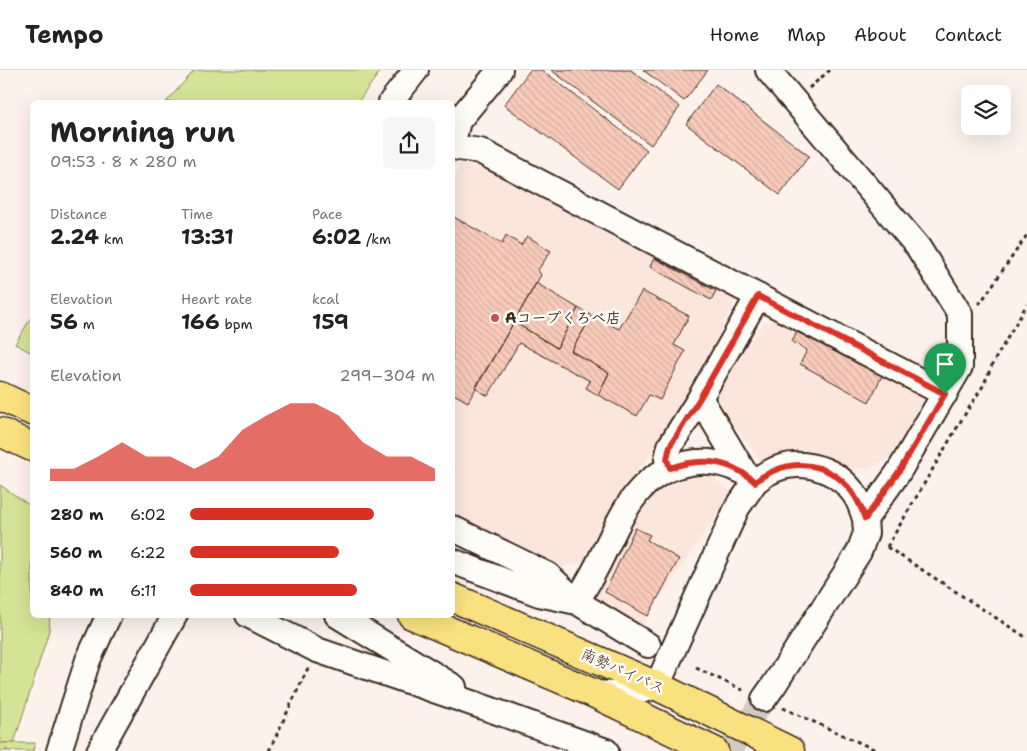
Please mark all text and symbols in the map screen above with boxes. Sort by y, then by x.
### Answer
text: Tempo [25,19,104,51]
text: Home [710,23,759,47]
text: Map [787,23,826,47]
text: About [854,23,907,47]
text: Contact [935,23,1002,47]
map controls [961,85,1011,135]
button: layers [961,85,1011,135]
text: Morning run [50,113,235,151]
button: share [383,117,435,169]
text: 09:53 · 8 × 280 m [50,151,197,172]
text: Distance [50,205,107,223]
text: Time [181,205,213,223]
text: Pace [312,205,343,223]
text: 2.24 [50,223,99,251]
text: 13:31 [181,223,234,251]
text: 6:02 [312,223,361,251]
text: km [99,230,123,248]
text: /km [361,230,391,248]
text: Elevation [50,290,113,308]
text: Heart rate [181,290,252,308]
text: kcal [312,290,339,308]
text: 56 [50,308,78,336]
text: 166 [181,308,220,336]
text: 159 [312,308,349,336]
place label: Aコープくろべ店 [505,308,621,328]
marker: Aコープくろべ店 [489,312,501,324]
text: m [78,315,95,333]
text: bpm [220,315,253,333]
pin [924,343,966,394]
icon: arrive [931,350,959,378]
text: Elevation [50,365,122,386]
text: 299–304 m [340,365,435,386]
text: 280 m [50,504,103,525]
text: 6:02 [130,504,166,525]
text: 560 m [50,542,102,563]
text: 6:22 [130,542,166,563]
text: 840 m [50,580,103,601]
text: 6:11 [130,580,157,601]
street label: 南勢バイパス [578,644,668,698]

